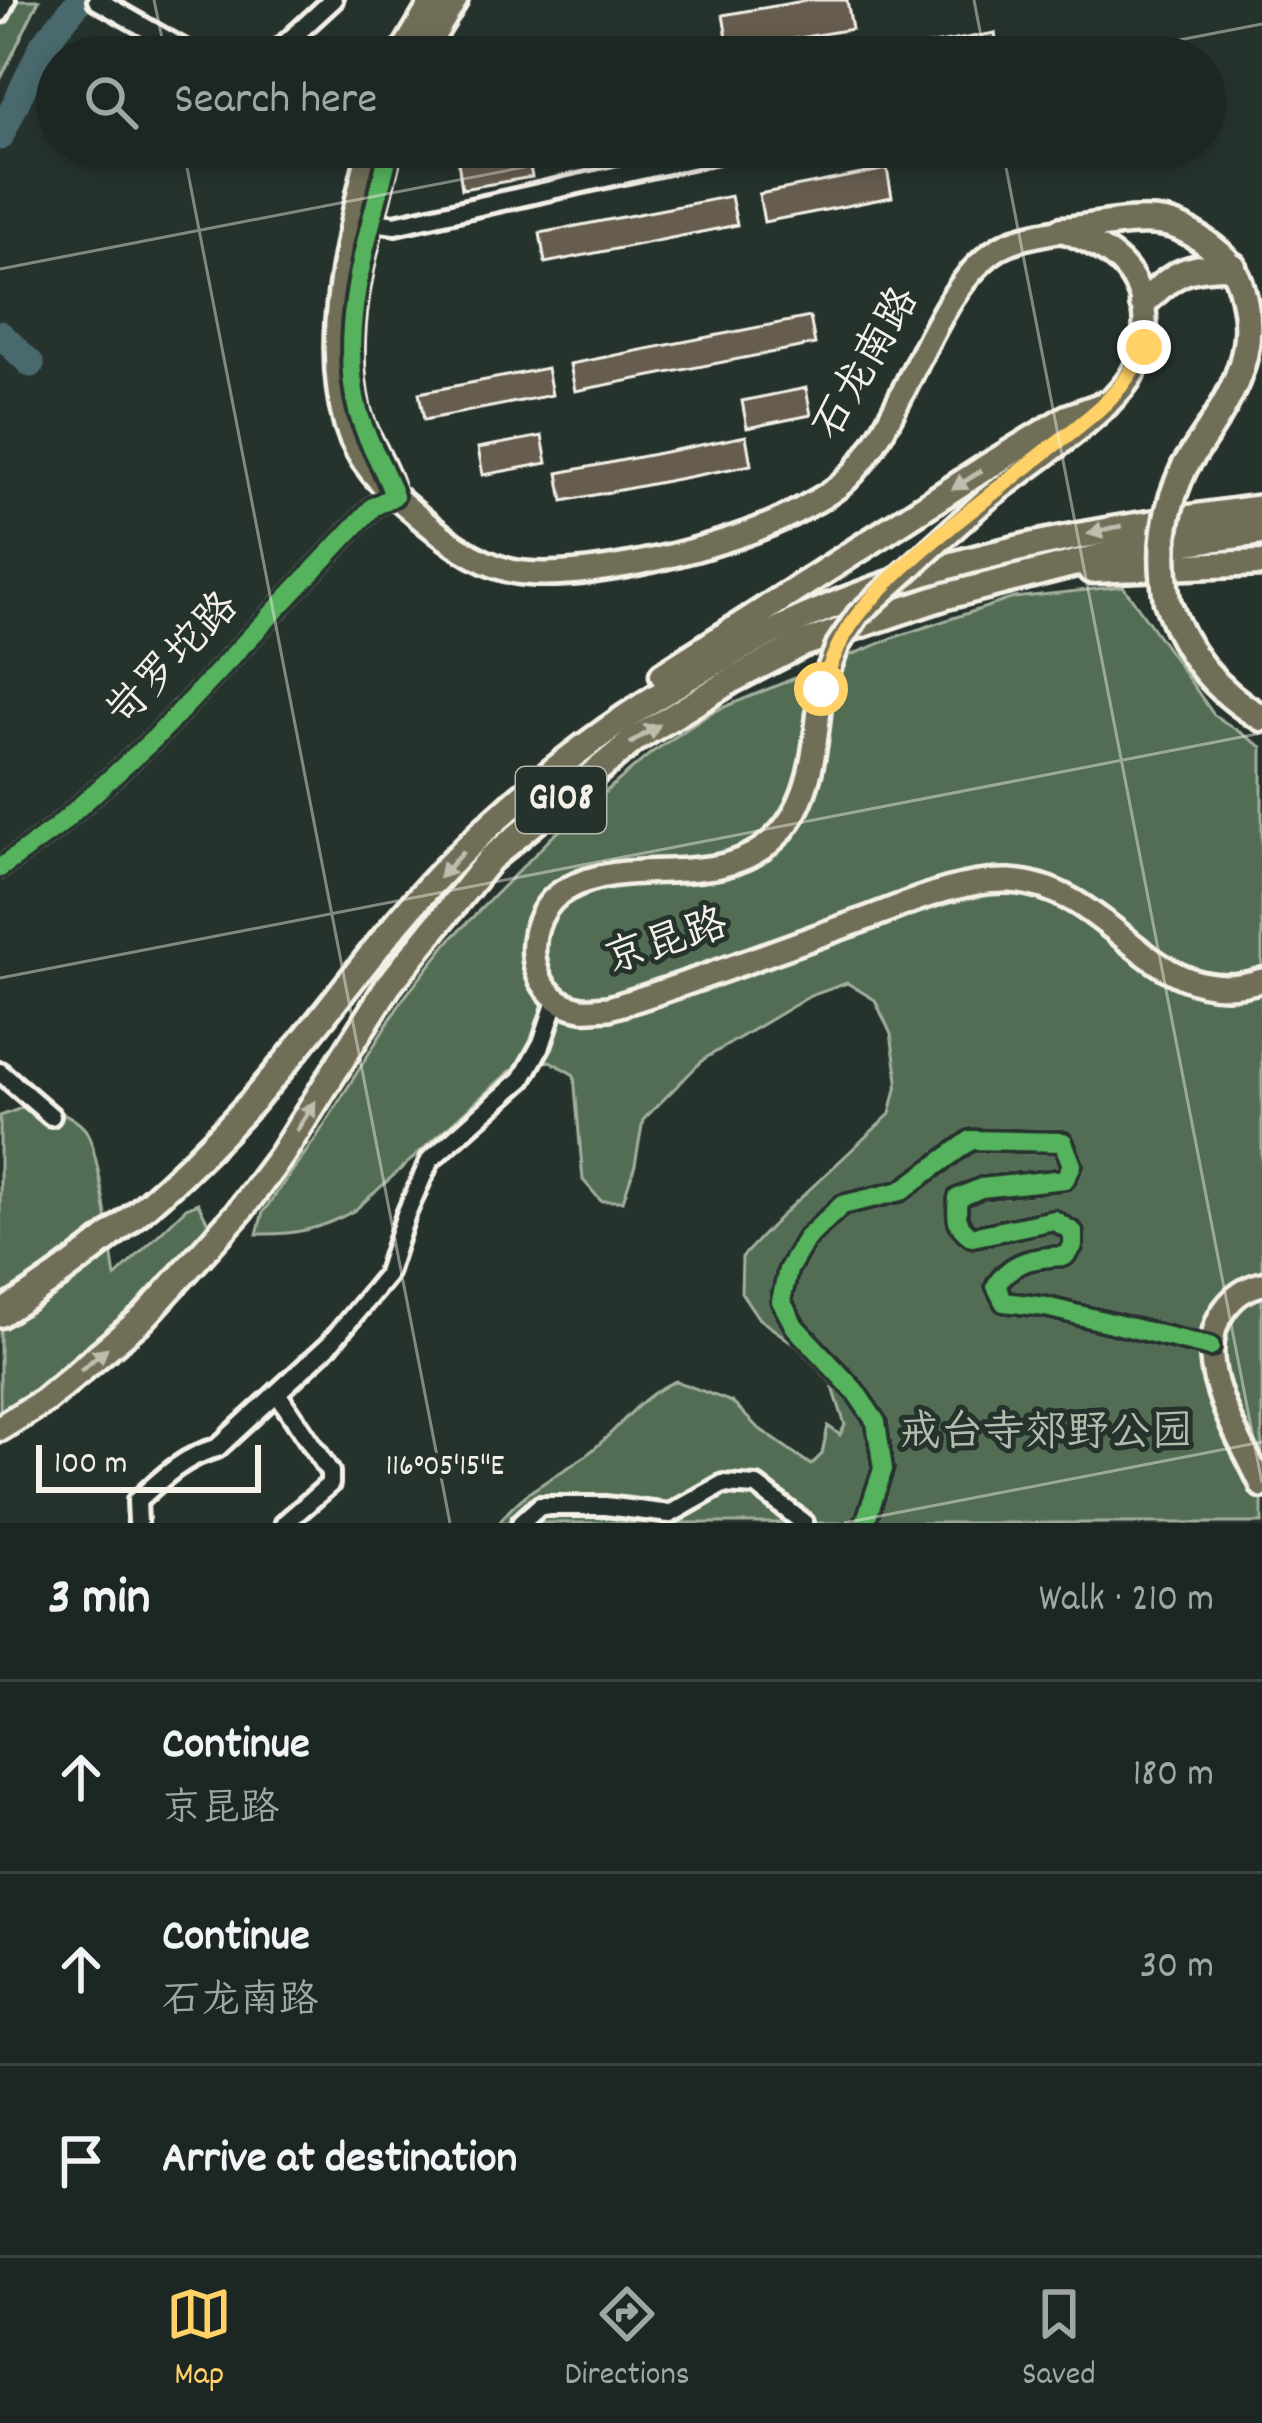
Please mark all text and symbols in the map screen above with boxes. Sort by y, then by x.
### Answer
search box [36,36,1226,168]
icon: search [78,69,144,135]
text: Search here [174,70,377,134]
street label: 石龙南路 [801,277,937,453]
route end [1117,320,1171,374]
one-way arrow [951,468,984,490]
one-way arrow [1085,522,1123,541]
street label: 岢罗坨路 [95,581,255,743]
route start [794,662,848,716]
one-way arrow [629,723,661,745]
road number: G108 [516,767,606,833]
one-way arrow [438,850,465,880]
street label: 京昆路 [598,897,736,993]
one-way arrow [295,1100,317,1133]
one-way arrow [79,1346,109,1372]
park label: 戒台寺郊野公园 [899,1406,1193,1466]
scale bar [36,1439,261,1492]
text: 100 m [54,1442,127,1489]
text: 116°05'15"E [386,1447,505,1490]
text: 3 min [48,1565,150,1637]
text: Walk · 210 m [1039,1574,1214,1629]
text: Continue [162,1715,310,1779]
icon: ahead [48,1744,114,1810]
text: 180 m [1133,1749,1214,1804]
text: 京昆路 [162,1784,279,1839]
text: Continue [162,1907,310,1971]
icon: ahead [48,1936,114,2002]
text: 30 m [1140,1941,1214,1996]
text: 石龙南路 [162,1976,318,2031]
icon: arrive [48,2128,114,2194]
text: Arrive at destination [162,2129,517,2193]
tab: Map [166,2281,232,2400]
tab: Directions [565,2281,690,2400]
tab: Saved [1022,2281,1096,2400]

